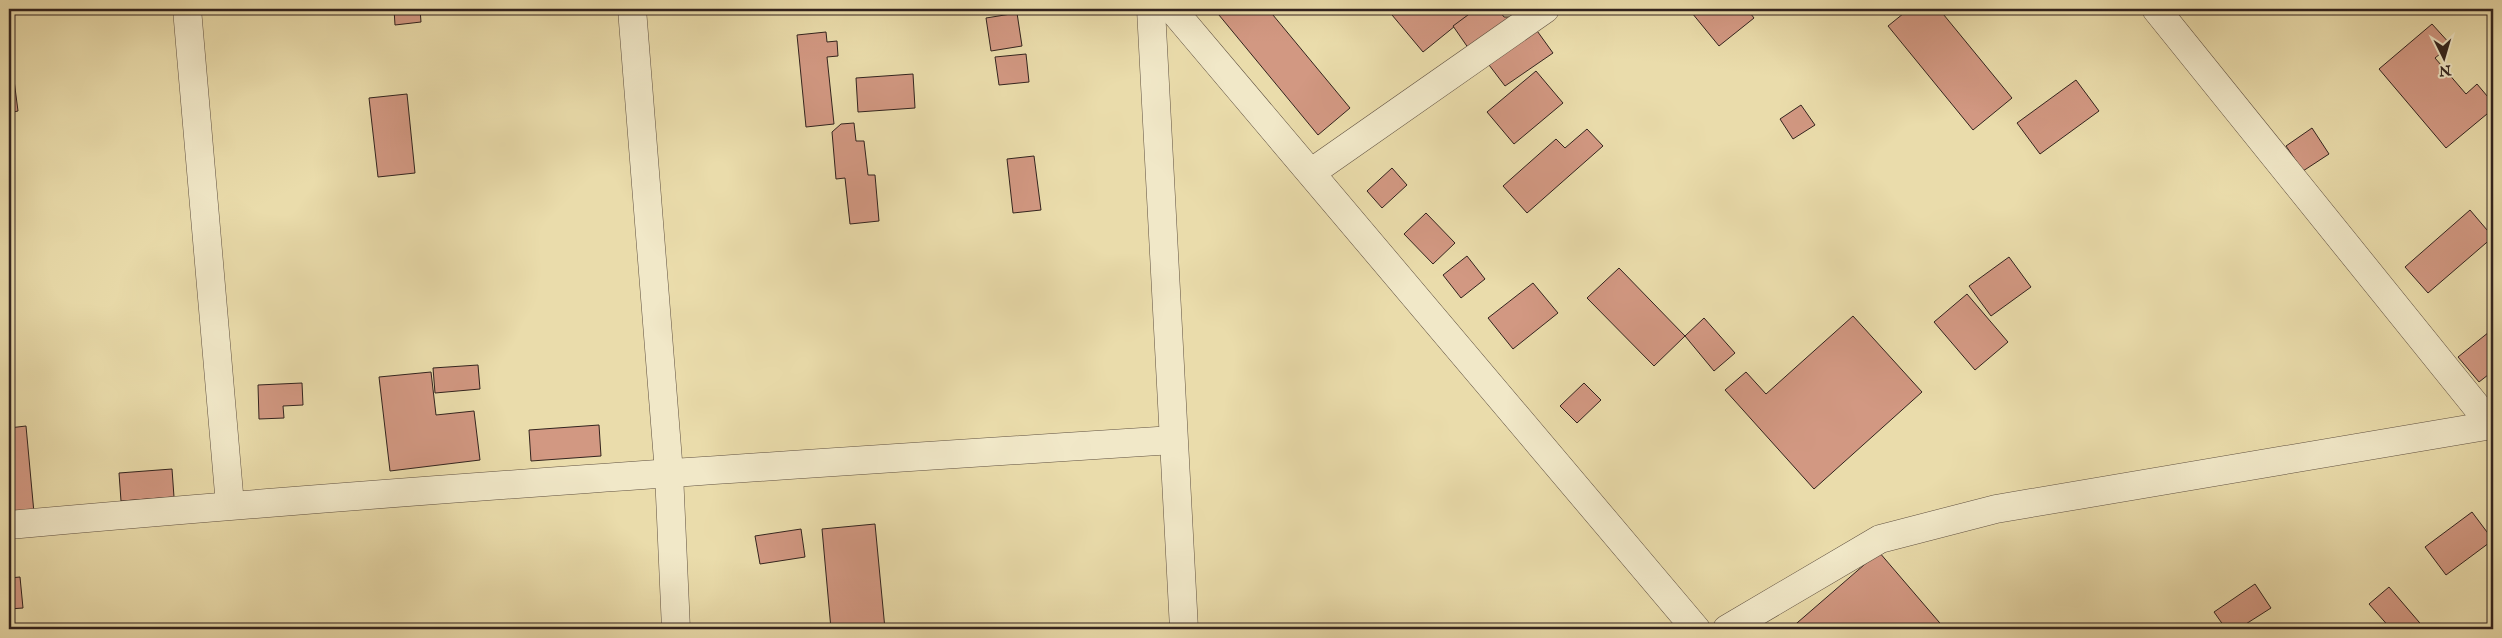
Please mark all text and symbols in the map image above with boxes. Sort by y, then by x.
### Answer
north arrow [2420,32,2470,82]
text: N [2438,60,2453,79]

